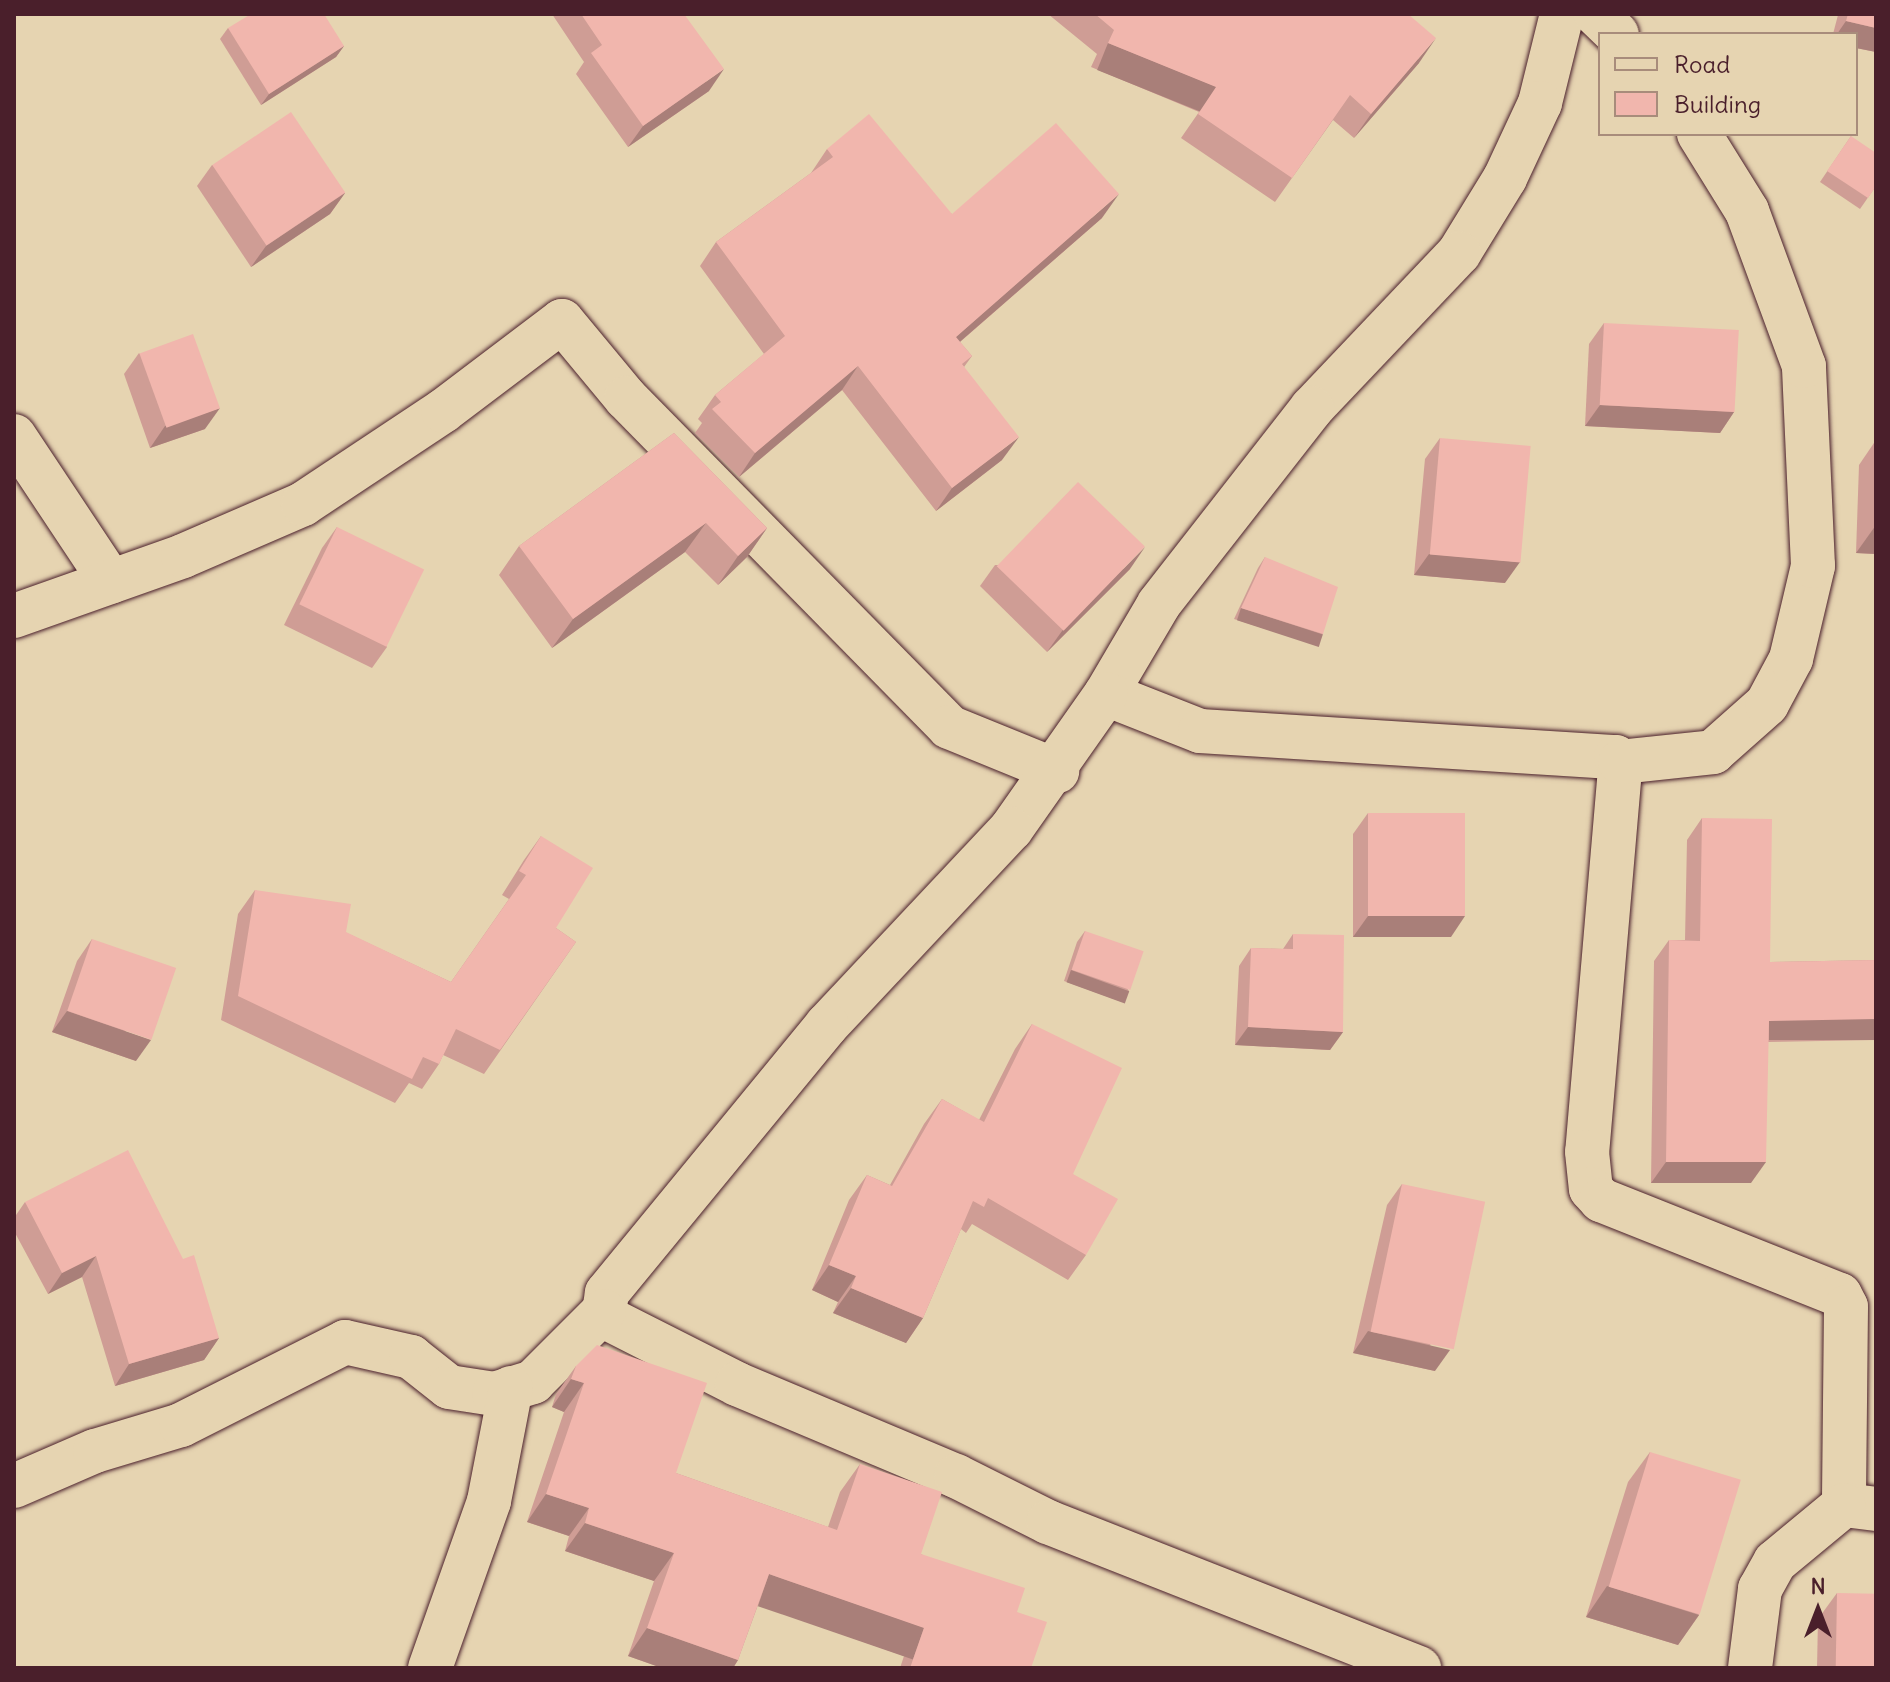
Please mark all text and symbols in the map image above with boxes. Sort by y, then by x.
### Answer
legend [1598,32,1858,136]
text: Road [1674,49,1730,79]
text: Building [1674,89,1761,119]
north arrow [1778,1570,1858,1650]
text: N [1810,1572,1826,1600]

